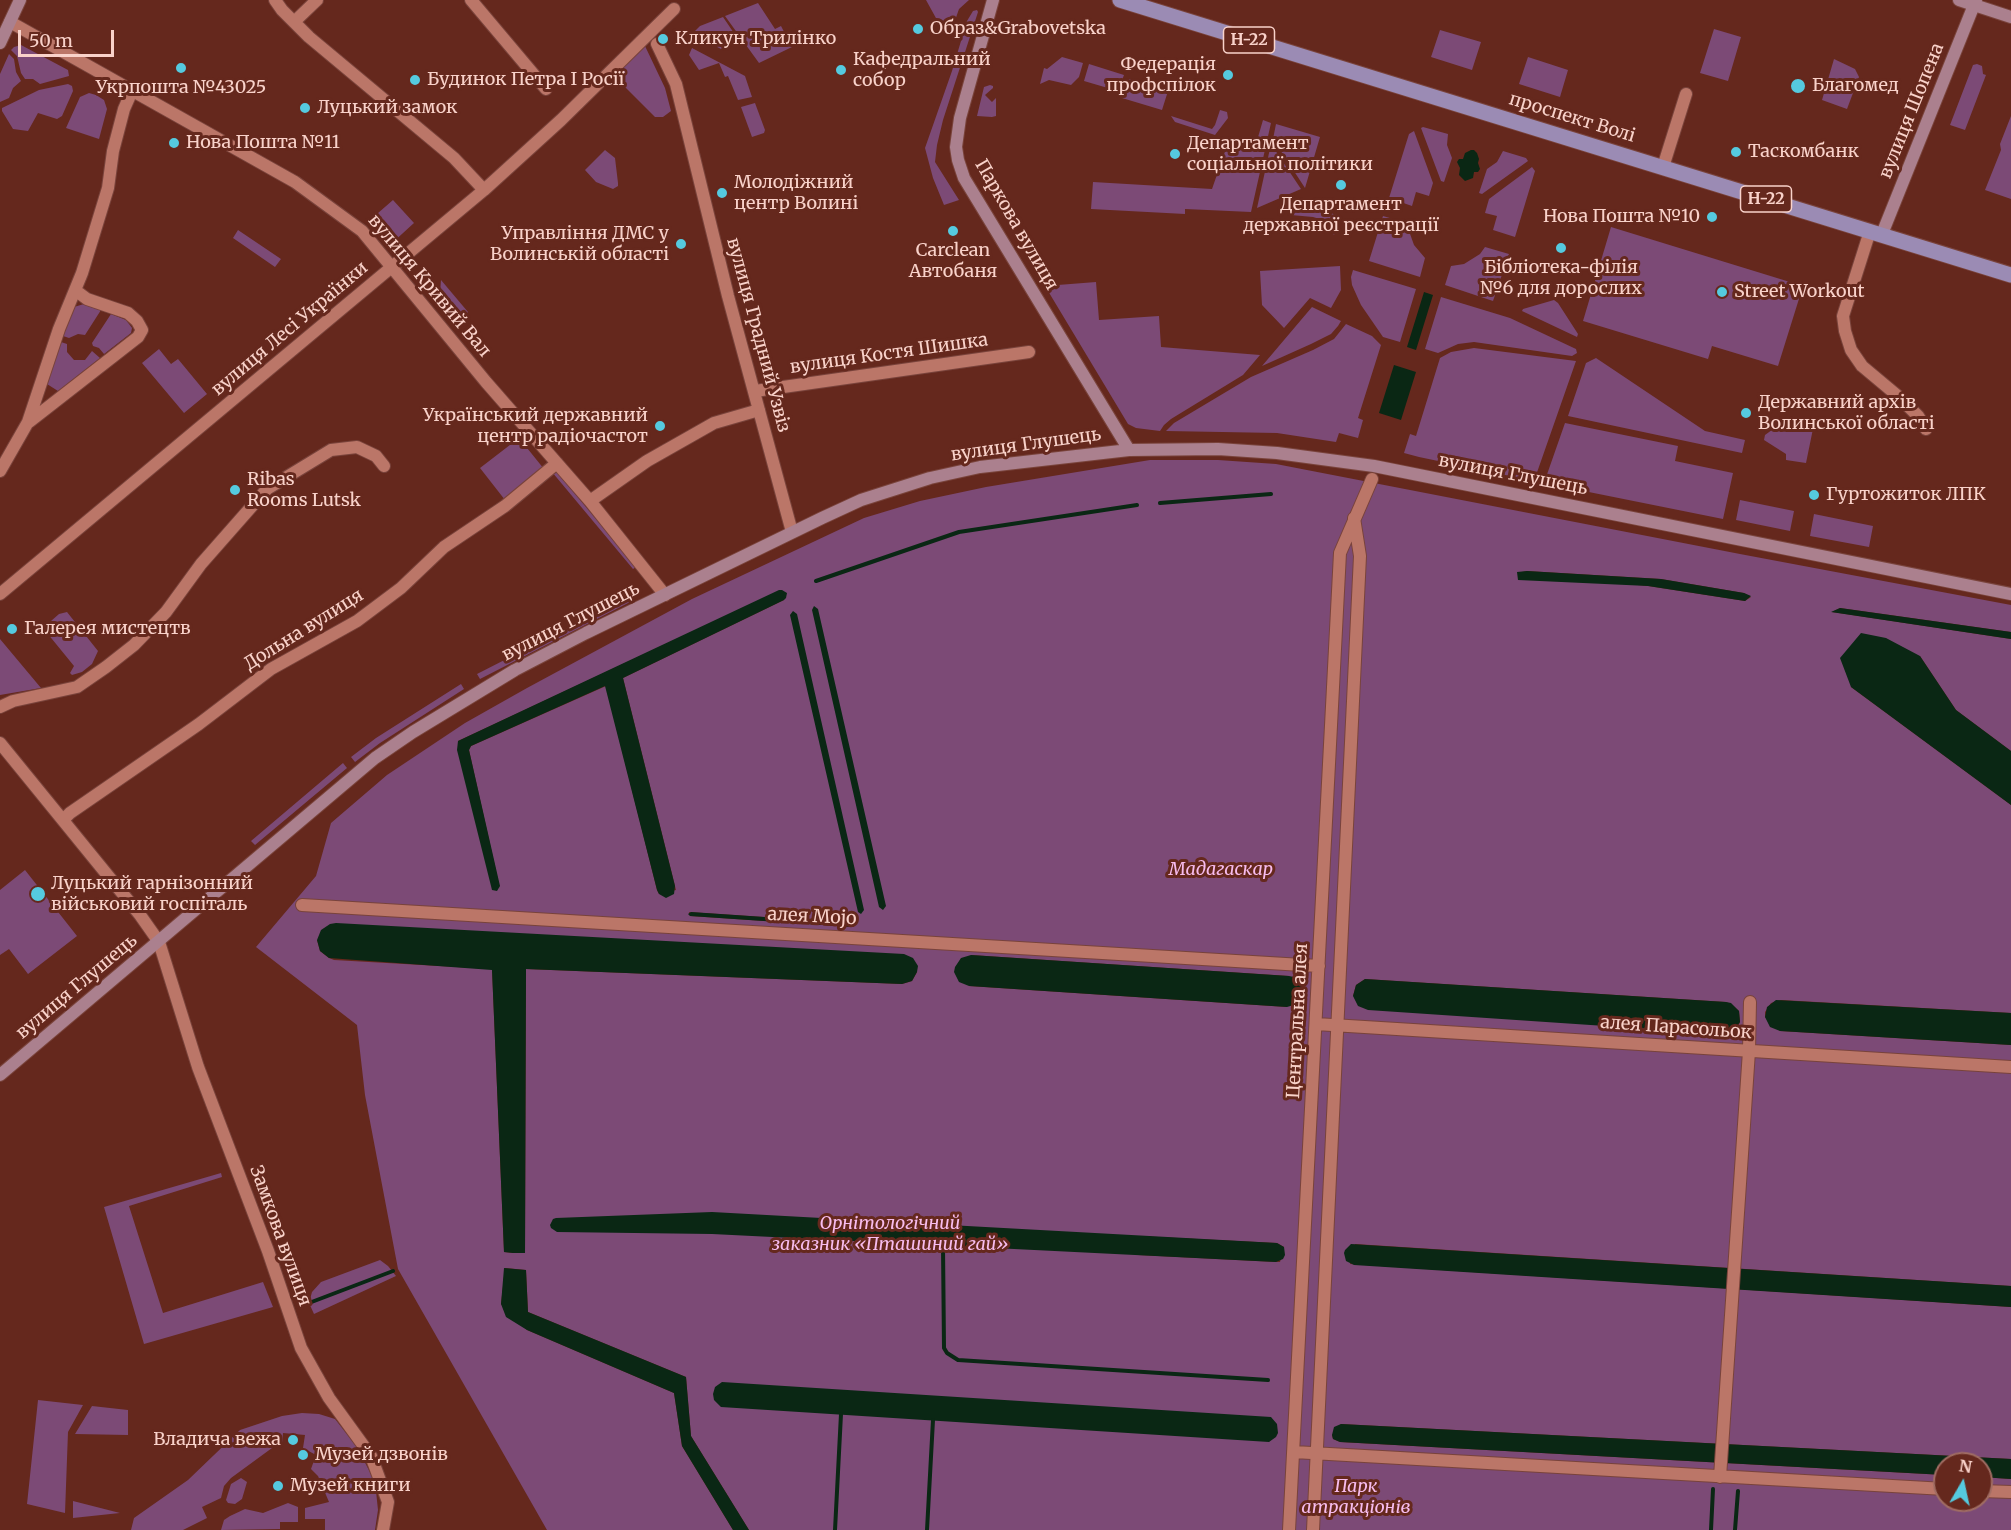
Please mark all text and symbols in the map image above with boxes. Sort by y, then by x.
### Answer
scale bar [21,18,117,56]
place label: Образ&Grabovetska [930,18,1106,40]
marker: Образ&Grabovetska [911,22,925,36]
road number: Н-22 [1224,27,1274,53]
place label: Кликун Трилінко [675,28,836,50]
text: 50 m [29,29,73,52]
marker: Кликун Трилінко [656,32,670,46]
street label: вулиця Шопена [1875,40,1949,182]
place label: Кафедральний собор [853,49,991,92]
place label: Федерація профспілок [1106,54,1216,97]
marker: Укрпошта №43025 [174,61,188,75]
marker: Кафедральний собор [834,63,848,77]
marker: Федерація профспілок [1221,68,1235,82]
place label: Будинок Петра І Росії [427,69,624,91]
marker: Будинок Петра І Росії [408,73,422,87]
place label: Благомед [1812,75,1899,97]
place label: Укрпошта №43025 [96,77,266,99]
marker: Благомед [1789,77,1807,95]
street label: проспект Волі [1506,89,1638,147]
place label: Луцький замок [317,97,457,119]
marker: Луцький замок [298,101,312,115]
place label: Нова Пошта №11 [186,132,340,154]
place label: Департамент соціальної політики [1187,133,1373,176]
marker: Нова Пошта №11 [167,136,181,150]
place label: Таскомбанк [1748,141,1859,163]
marker: Таскомбанк [1729,145,1743,159]
marker: Департамент соціальної політики [1168,147,1182,161]
street label: Паркова вулиця [970,156,1062,294]
place label: Молодіжний центр Волині [734,172,858,214]
marker: Департамент державної реєстрації [1334,178,1348,192]
marker: Молодіжний центр Волині [715,186,729,200]
road number: Н-22 [1740,186,1792,212]
place label: Департамент державної реєстрації [1243,194,1439,236]
place label: Нова Пошта №10 [1543,206,1700,228]
street label: вулиця Кривий Вал [363,210,495,362]
marker: Нова Пошта №10 [1705,210,1719,224]
place label: Управління ДМС у Волинській області [490,223,669,266]
marker: Carclean Автобаня [946,224,960,238]
street label: вулиця Градний Узвіз [722,235,794,435]
marker: Управління ДМС у Волинській області [674,237,688,251]
place label: Carclean Автобаня [909,240,997,282]
marker: Бібліотека-філія №6 для дорослих [1554,241,1568,255]
street label: вулиця Лесі Українки [207,257,373,401]
place label: Бібліотека-філія №6 для дорослих [1480,257,1642,300]
place label: Street Workout [1734,281,1865,303]
marker: Street Workout [1715,285,1729,299]
street label: вулиця Костя Шишка [789,329,989,379]
place label: Державний архів Волинської області [1758,392,1934,434]
place label: Український державний центр радіочастот [423,405,648,448]
marker: Державний архів Волинської області [1739,406,1753,420]
marker: Український державний центр радіочастот [653,419,667,433]
street label: вулиця Глушець [949,424,1103,466]
street label: вулиця Глушець [1437,450,1589,500]
place label: Ribas Rooms Lutsk [247,469,361,512]
marker: Ribas Rooms Lutsk [228,483,242,497]
place label: Гуртожиток ЛПК [1826,484,1986,506]
marker: Гуртожиток ЛПК [1807,488,1821,502]
street label: вулиця Глушець [499,578,643,666]
street label: Дольна вулиця [240,585,368,675]
place label: Галерея мистецтв [24,618,191,640]
marker: Галерея мистецтв [5,622,19,636]
park label: Мадагаскар [1169,859,1273,881]
place label: Луцький гарнізонний військовий госпіталь [51,873,253,916]
marker: Луцький гарнізонний військовий госпіталь [29,885,47,903]
street label: алея Mojo [767,904,857,930]
street label: вулиця Глушець [12,930,142,1044]
street label: Центральна алея [1283,943,1313,1099]
street label: алея Парасольок [1599,1012,1753,1044]
street label: Замкова вулиця [245,1163,315,1309]
park label: Орнітологічний заказник «Пташиний гай» [772,1213,1008,1256]
place label: Владича вежа [153,1429,281,1451]
marker: Владича вежа [286,1433,300,1447]
place label: Музей дзвонів [315,1444,448,1466]
marker: Музей дзвонів [296,1448,310,1462]
north arrow [1933,1452,1993,1512]
text: N [1958,1455,1973,1477]
place label: Музей книги [290,1475,411,1497]
park label: Парк атракціонів [1301,1476,1411,1518]
marker: Музей книги [271,1479,285,1493]

